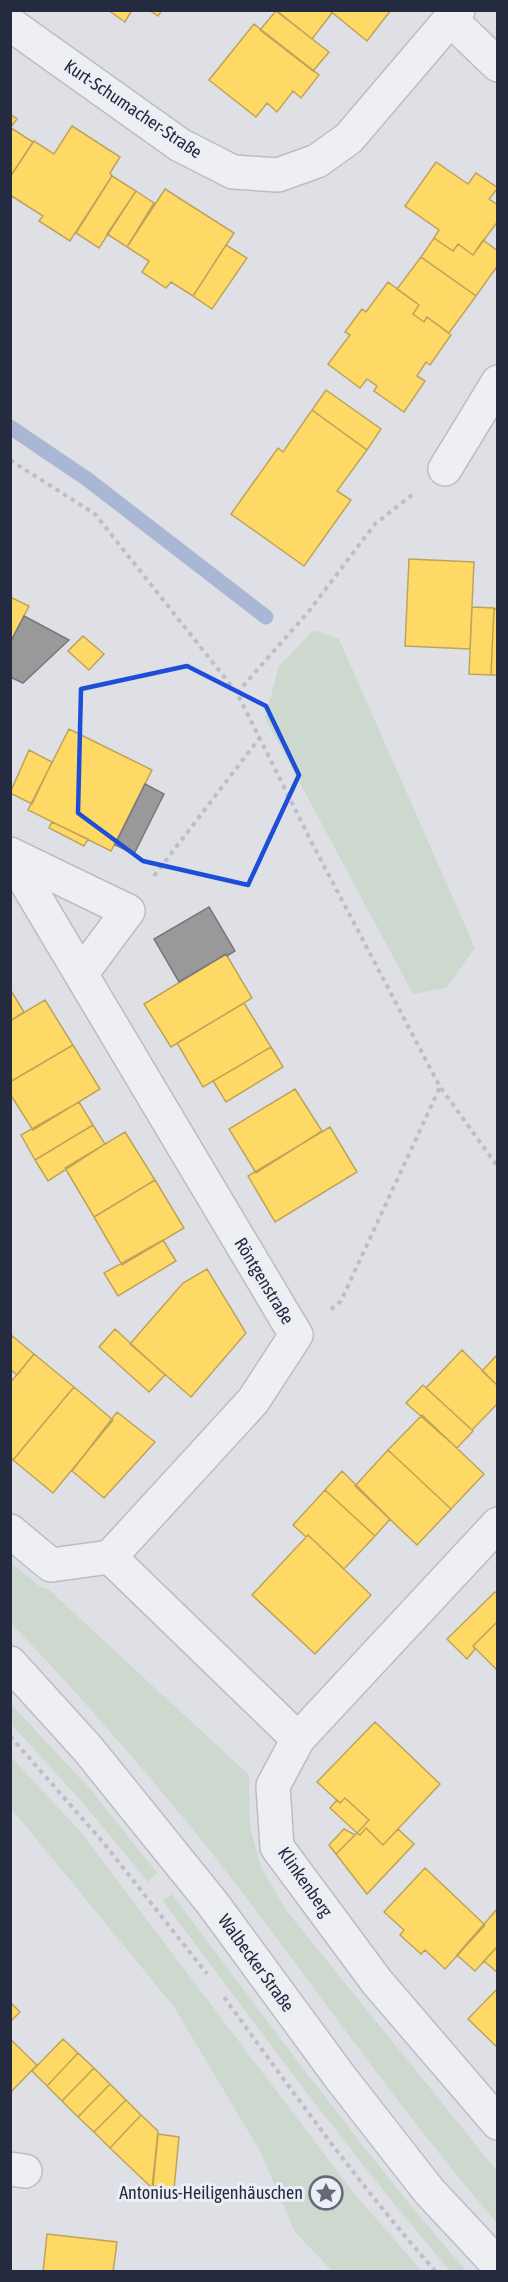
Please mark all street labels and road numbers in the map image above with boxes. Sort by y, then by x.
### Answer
street label: Kurt-Schumacher-Straße [61,55,206,162]
street label: Röntgenstraße [230,1234,298,1328]
street label: Klinkenberg [274,1843,337,1921]
street label: Walbecker Straße [214,1910,299,2015]

